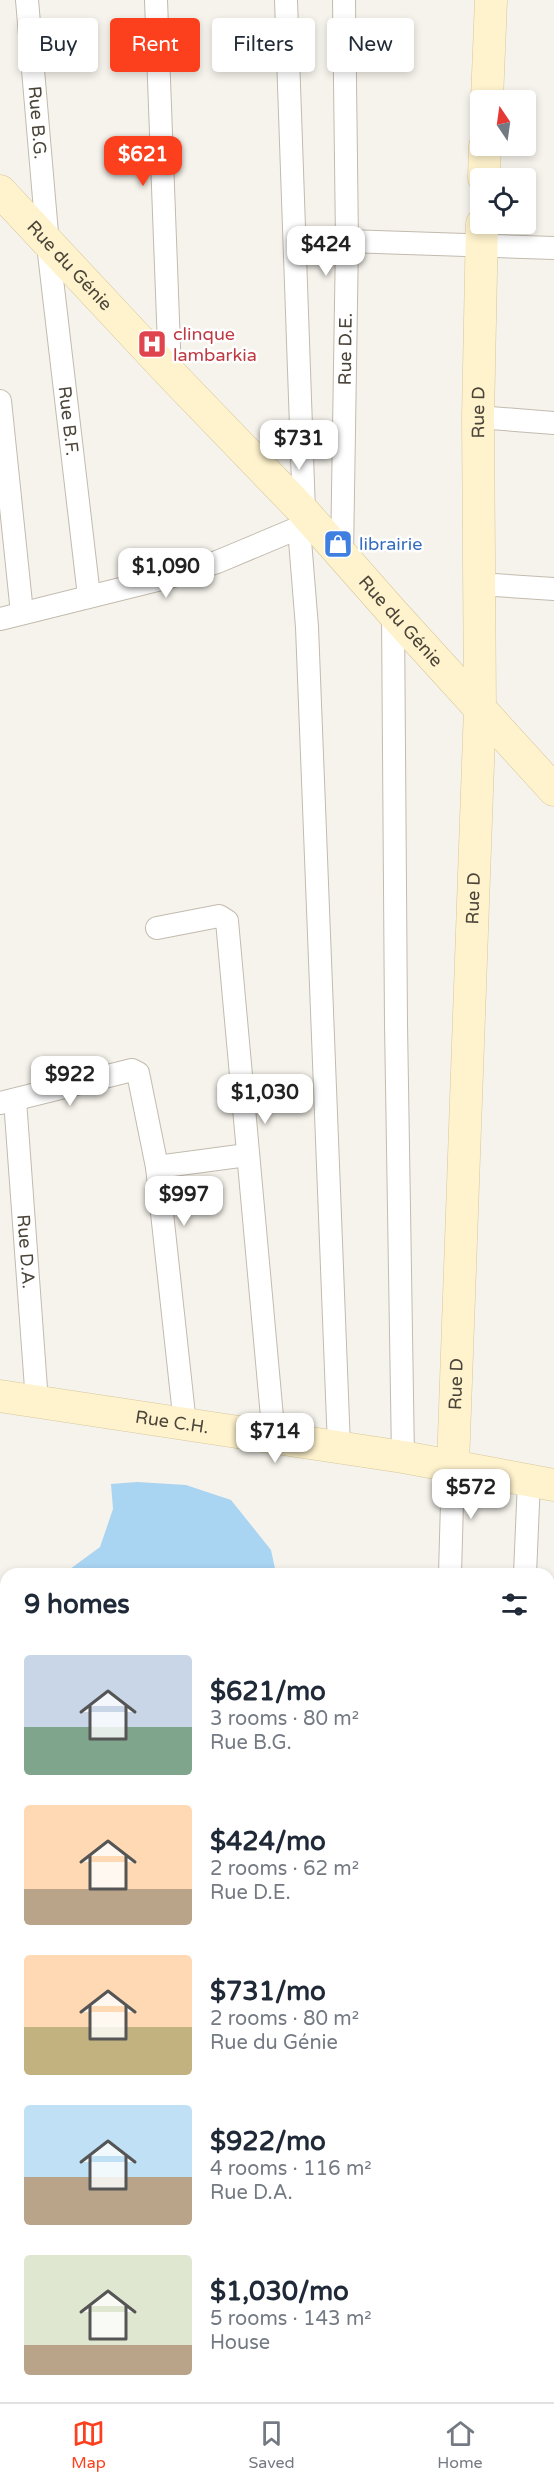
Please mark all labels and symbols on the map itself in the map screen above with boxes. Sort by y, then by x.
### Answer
street label: Rue B.G. [23,85,52,160]
north arrow [470,90,536,156]
pin: $621 [107,136,179,187]
street label: Rue du Génie [22,216,117,315]
pin: $424 [290,226,362,277]
street label: Rue D.E. [334,313,357,386]
place label: clinque lambarkia [173,323,257,366]
hospital icon: clinque lambarkia [136,328,168,360]
street label: Rue B.F. [54,385,84,457]
street label: Rue D [467,386,490,439]
pin: $731 [263,420,335,471]
shop icon: librairie [322,528,354,560]
place label: librairie [359,533,422,555]
pin: $1,090 [117,548,215,599]
street label: Rue du Génie [354,571,447,671]
street label: Rue D [461,872,485,925]
pin: $922 [34,1056,106,1107]
pin: $1,030 [216,1074,314,1125]
pin: $997 [148,1176,220,1227]
street label: Rue D.A. [12,1214,40,1290]
street label: Rue D [444,1358,468,1411]
street label: Rue C.H. [134,1406,210,1438]
pin: $714 [239,1413,311,1464]
pin: $572 [435,1469,507,1520]

